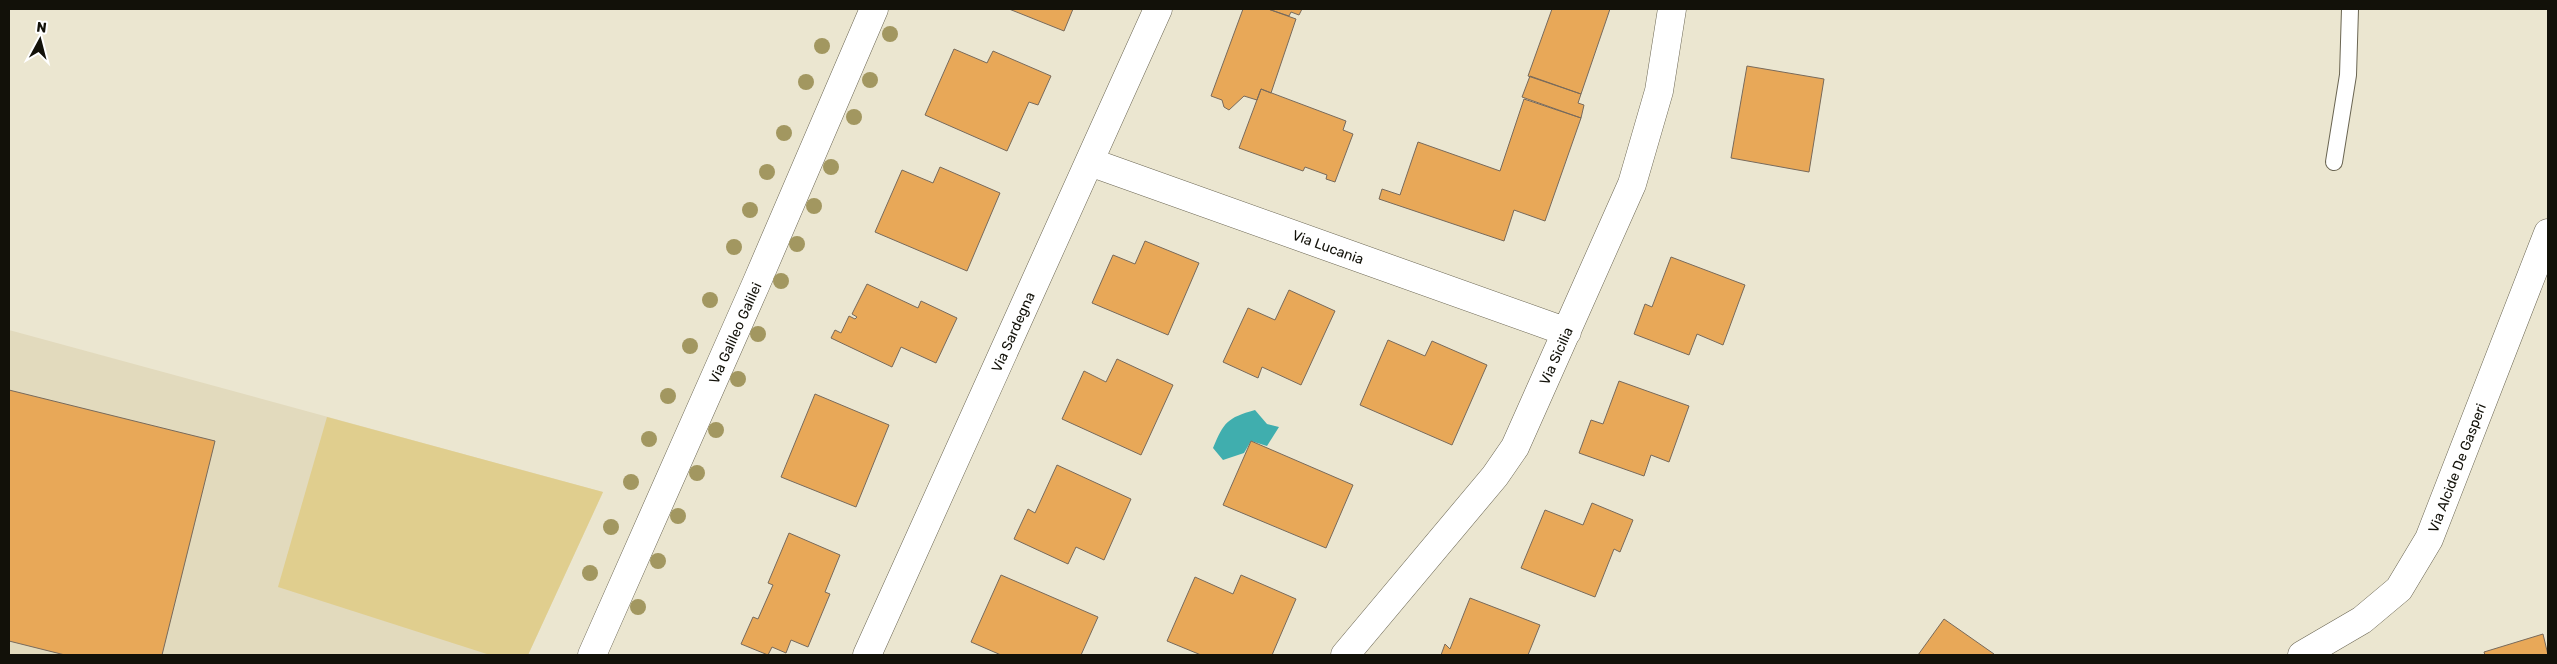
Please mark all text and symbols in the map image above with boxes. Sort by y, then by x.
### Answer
north arrow [15,15,65,65]
text: N [35,19,48,37]
street label: Via Lucania [1290,227,1366,268]
street label: Via Galileo Galilei [705,280,765,387]
street label: Via Sardegna [988,289,1039,375]
street label: Via Sicilia [1536,325,1577,388]
street label: Via Alcide De Gasperi [2425,401,2490,535]

